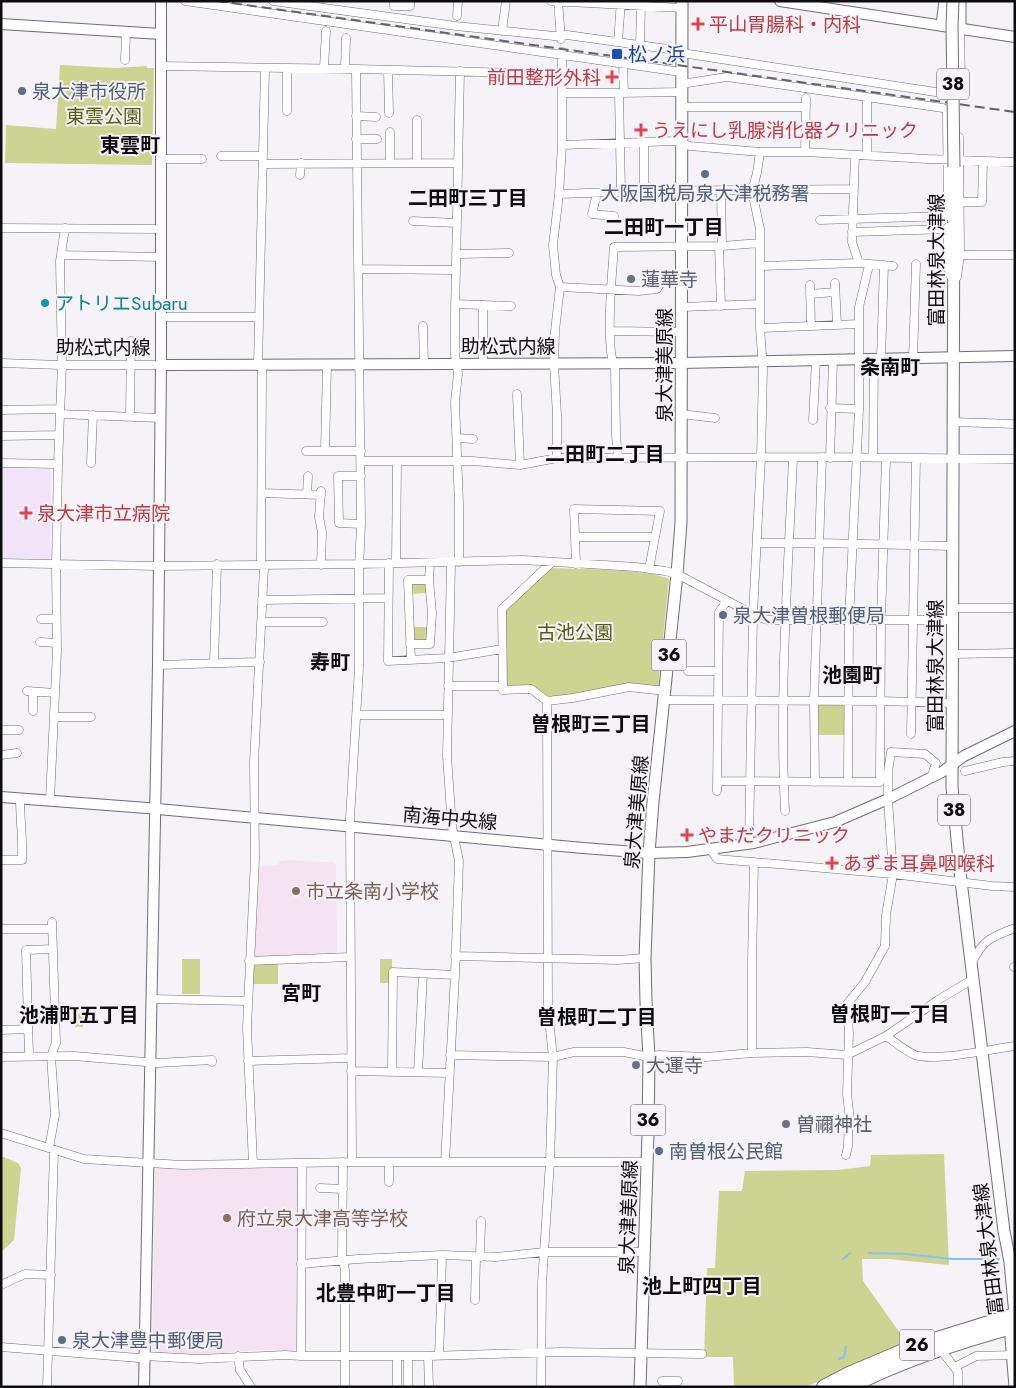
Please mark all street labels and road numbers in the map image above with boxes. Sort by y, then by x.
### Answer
road number: 38 [937,68,969,100]
street label: 富田林泉大津線 [923,193,950,327]
street label: 泉大津美原線 [651,308,678,422]
street label: 助松式内線 [460,333,556,360]
street label: 助松式内線 [55,334,151,361]
street label: 富田林泉大津線 [922,599,949,733]
road number: 36 [652,640,686,670]
street label: 泉大津美原線 [618,754,655,870]
road number: 38 [938,794,970,826]
street label: 南海中央線 [401,801,498,836]
road number: 36 [630,1104,666,1136]
street label: 泉大津美原線 [613,1160,644,1274]
street label: 富田林泉大津線 [967,1181,1010,1317]
road number: 26 [900,1330,934,1360]

